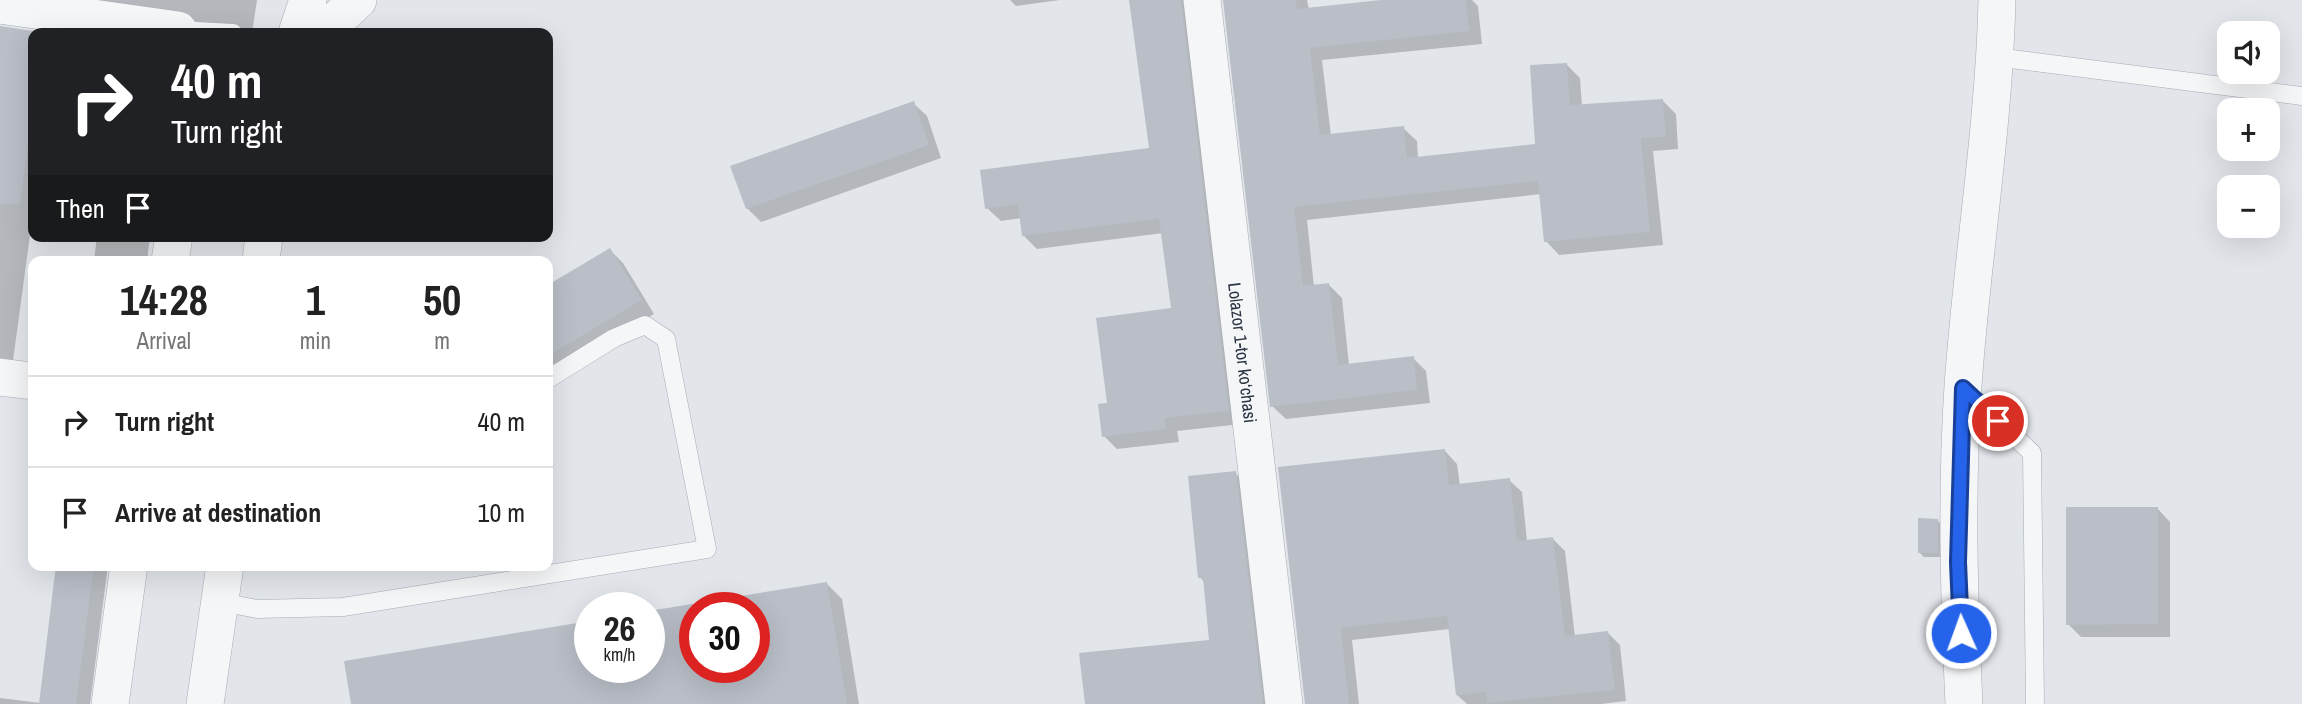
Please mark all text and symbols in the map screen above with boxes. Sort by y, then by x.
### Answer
map controls [2217,21,2280,238]
button: sound [2217,21,2280,84]
text: 40 m [171,47,263,113]
icon: right [56,56,147,147]
button: + [2217,98,2280,161]
text: Turn right [171,110,283,153]
button: − [2217,175,2280,238]
icon: arrive [119,189,157,227]
text: Then [56,191,105,226]
text: 14:28 [120,272,208,328]
text: 1 [306,272,325,328]
text: 50 [423,272,461,328]
street label: Lolazor 1-tor ko‘chasi [1222,281,1264,424]
text: Arrival [137,325,191,356]
text: min [300,325,331,356]
text: m [434,325,450,356]
pin [1968,391,2028,451]
icon: arrive [1979,402,2017,440]
icon: right [56,403,94,441]
text: Turn right [115,404,214,439]
text: 40 m [478,404,525,439]
icon: arrive [56,494,94,532]
text: Arrive at destination [115,495,321,530]
text: 10 m [478,495,525,530]
speed limit sign: 30 [679,592,770,683]
position arrow [1924,596,1998,670]
text: 26 [604,605,635,652]
text: km/h [604,642,636,667]

